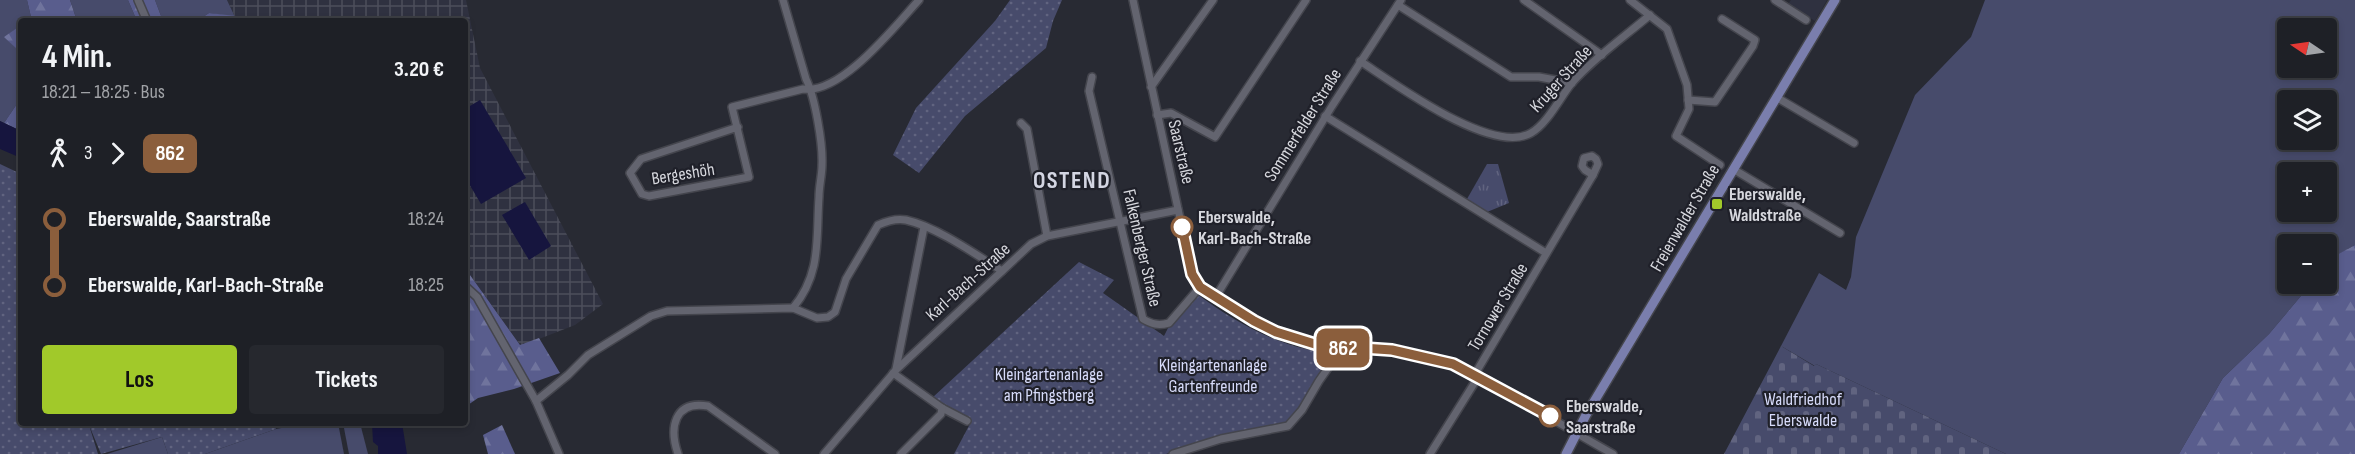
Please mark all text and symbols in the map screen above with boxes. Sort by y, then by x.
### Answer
north arrow [2277,18,2337,78]
map controls [2277,18,2337,294]
text: 4 Min. [42,37,112,77]
street label: Kruger Straße [1525,41,1597,117]
text: 3.20 € [394,56,444,83]
street label: Sommerfelder Straße [1260,65,1346,185]
text: 18:21 – 18:25 · Bus [42,80,165,104]
button: layers [2277,90,2337,150]
street label: Saarstraße [1163,118,1199,186]
icon: walk [42,137,75,170]
icon: forward [101,137,134,170]
text: 3 [84,141,92,165]
text: 862 [155,141,185,166]
street label: Bergeshöh [650,159,716,189]
street label: Freienwalder Straße [1646,161,1724,275]
button: + [2277,162,2337,222]
district label: OSTEND [1033,166,1111,195]
place label: Eberswalde, Waldstraße [1729,184,1806,226]
street label: Falkenberger Straße [1118,187,1166,309]
marker: Eberswalde, Waldstraße [1710,197,1724,211]
text: Eberswalde, Saarstraße [88,206,271,233]
text: 18:24 [408,207,444,231]
place label: Eberswalde, Karl-Bach-Straße [1198,207,1311,249]
marker: Eberswalde, Karl-Bach-Straße [1171,216,1193,238]
button: − [2277,234,2337,294]
street label: Karl-Bach-Straße [921,239,1015,325]
street label: Tornower Straße [1464,259,1532,355]
text: Eberswalde, Karl-Bach-Straße [88,272,324,299]
text: 18:25 [408,273,444,297]
line badge: 862 [1308,328,1378,368]
text: 862 [1328,336,1358,361]
button: Los [42,345,237,414]
button: Tickets [249,345,444,414]
park label: Kleingartenanlage Gartenfreunde [1159,355,1267,397]
park label: Kleingartenanlage am Pfingstberg [995,364,1103,406]
park label: Waldfriedhof Eberswalde [1764,389,1843,431]
place label: Eberswalde, Saarstraße [1566,396,1643,438]
marker: Eberswalde, Saarstraße [1539,405,1561,427]

